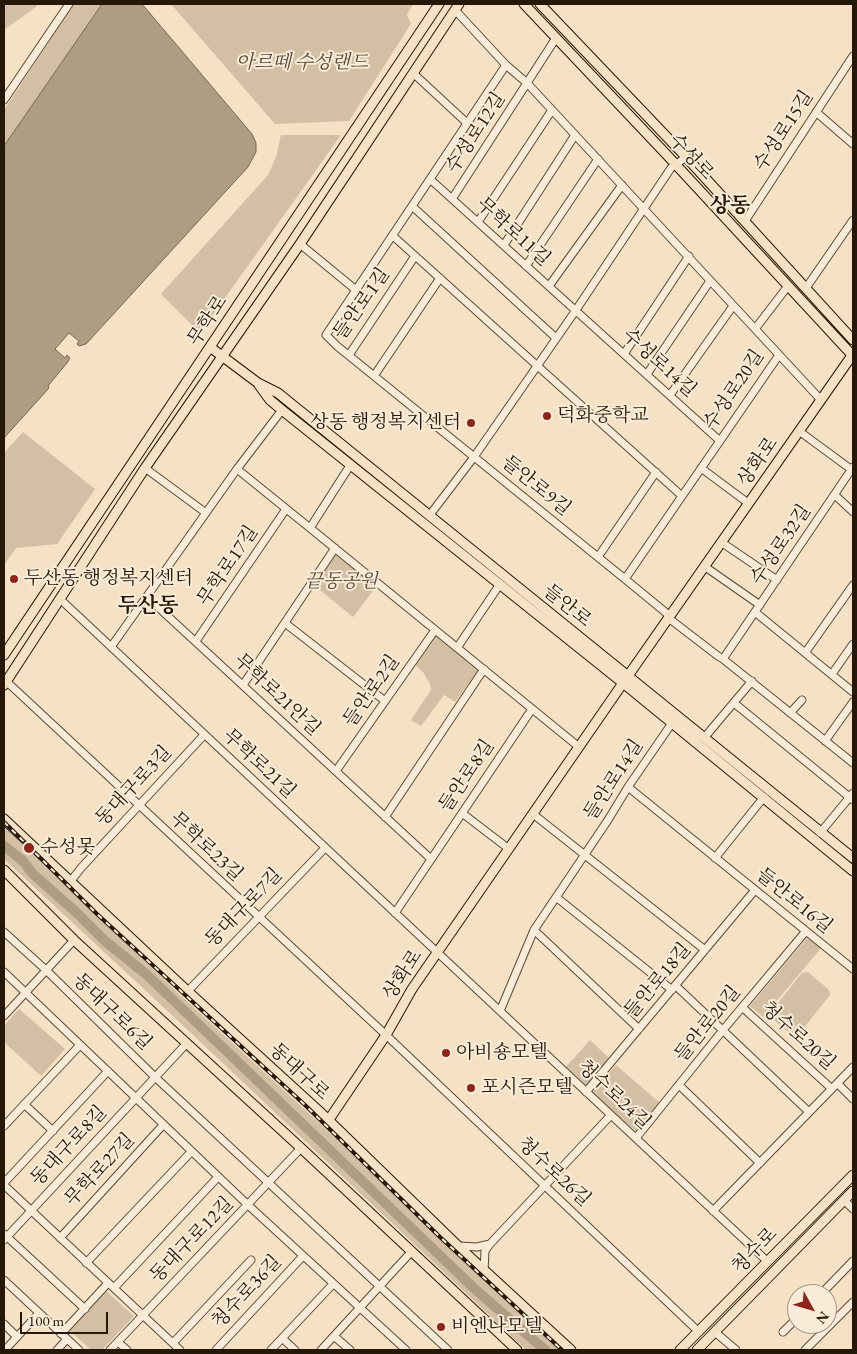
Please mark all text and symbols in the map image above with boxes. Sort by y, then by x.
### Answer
park label: 아르떼 수성랜드 [236,52,368,74]
street label: 수성로15길 [749,86,819,176]
street label: 수성로12길 [441,88,511,178]
street label: 수성로 [664,129,718,185]
street label: 무학로11길 [471,193,555,271]
district label: 상동 [710,193,750,219]
street label: 들안로1길 [329,264,395,344]
street label: 무학로 [183,292,233,350]
street label: 수성로14길 [617,324,701,402]
street label: 수성로20길 [699,346,769,434]
place label: 덕화중학교 [557,405,649,427]
marker: 덕화중학교 [541,410,553,422]
place label: 상동 행정복지센터 [310,412,461,434]
marker: 상동 행정복지센터 [465,417,477,429]
street label: 상화로 [733,433,783,491]
street label: 들안로9길 [497,451,575,521]
street label: 수성로32길 [746,501,816,589]
street label: 무학로17길 [193,522,263,610]
place label: 두산동 행정복지센터 [24,568,193,590]
park label: 끝동공원 [304,571,378,593]
marker: 두산동 행정복지센터 [8,573,20,585]
street label: 들안로 [538,580,596,632]
district label: 두산동 [118,593,178,619]
street label: 무학로21안길 [229,649,325,741]
street label: 들안로2길 [339,651,405,731]
street label: 무학로21길 [218,724,300,804]
street label: 들안로8길 [434,735,500,817]
street label: 들안로14길 [579,735,649,825]
street label: 동대구로3길 [91,741,177,831]
street label: 무학로23길 [165,807,247,887]
place label: 수성못 [40,837,95,859]
marker: 수성못 [22,841,36,855]
street label: 들안로16길 [751,863,837,939]
street label: 동대구로7길 [201,864,287,952]
street label: 들안로18길 [620,939,696,1023]
street label: 상화로 [378,946,428,1004]
street label: 동대구로6길 [68,969,156,1055]
street label: 들안로20길 [670,981,746,1067]
street label: 청수로20길 [756,997,840,1075]
street label: 동대구로 [264,1039,334,1105]
place label: 아비숑모텔 [456,1042,548,1064]
marker: 아비숑모텔 [440,1047,452,1059]
street label: 청수로24길 [573,1055,655,1135]
place label: 포시즌모텔 [481,1077,573,1099]
marker: 포시즌모텔 [465,1082,477,1094]
street label: 동대구로8길 [26,1101,112,1191]
street label: 무학로27길 [60,1129,140,1211]
street label: 청수로26길 [513,1132,595,1212]
street label: 동대구로12길 [146,1193,238,1287]
street label: 청수로 [728,1223,782,1279]
street label: 청수로36길 [207,1251,287,1333]
north arrow [787,1284,837,1334]
scale bar [22,1302,110,1334]
text: N [812,1308,833,1328]
text: 100 m [28,1311,64,1330]
place label: 비엔나모텔 [451,1316,543,1338]
marker: 비엔나모텔 [435,1321,447,1333]

